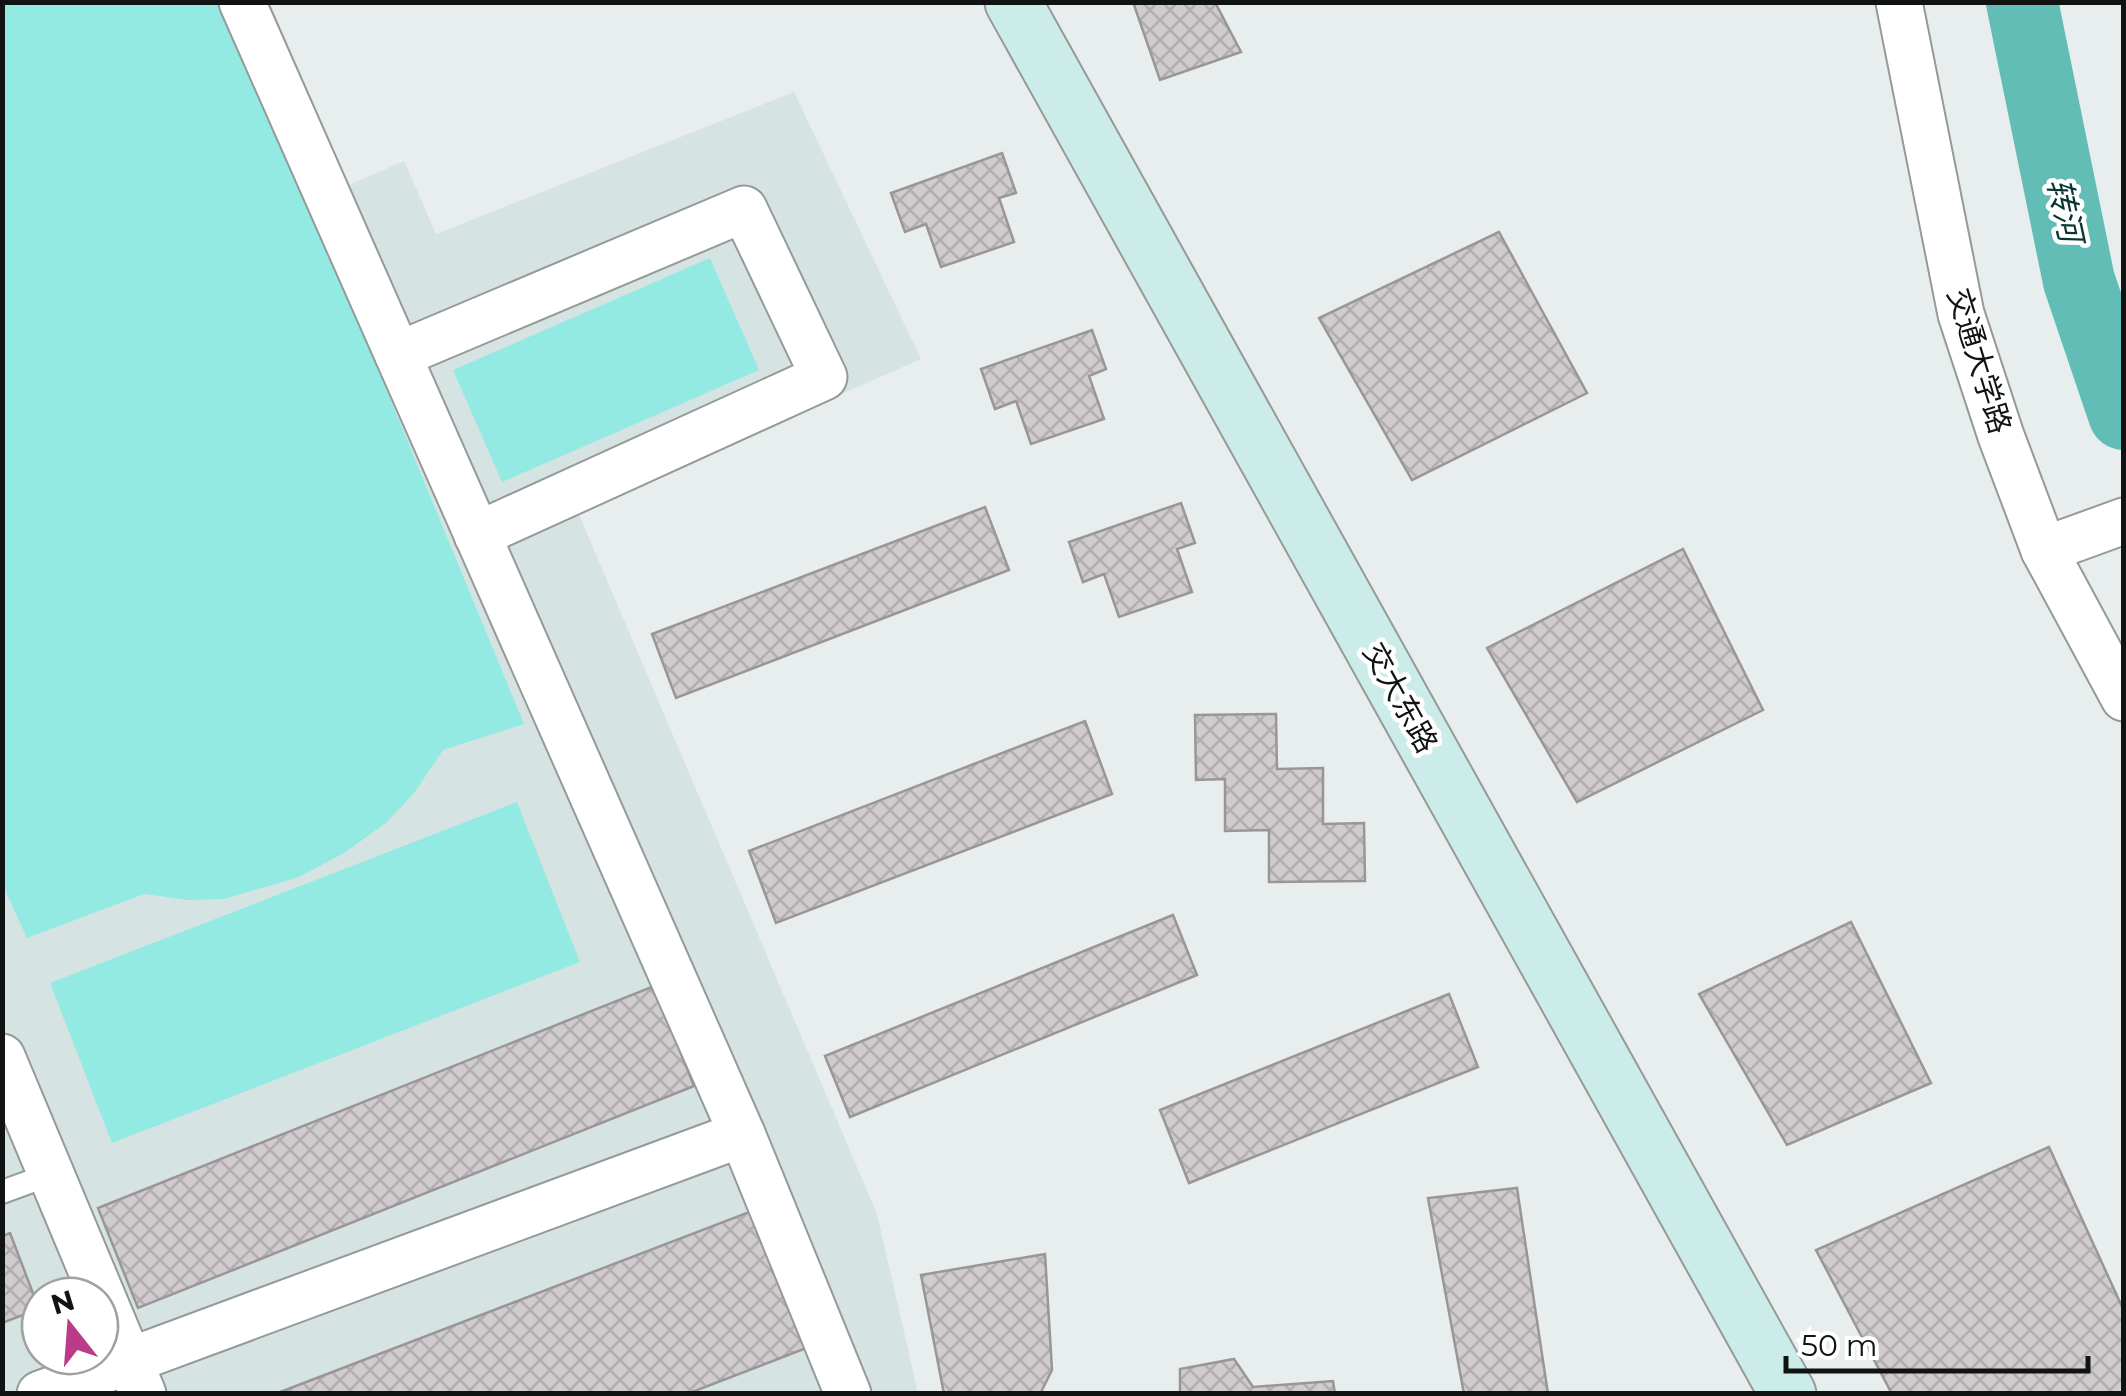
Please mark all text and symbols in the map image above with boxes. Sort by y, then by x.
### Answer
water label: 转河 [2040,175,2092,251]
street label: 交通大学路 [1940,284,2019,438]
street label: 交大东路 [1355,636,1446,759]
north arrow [20,1276,120,1376]
text: N [47,1283,78,1322]
scale bar [1786,1311,2088,1373]
text: 50 m [1801,1327,1878,1364]

